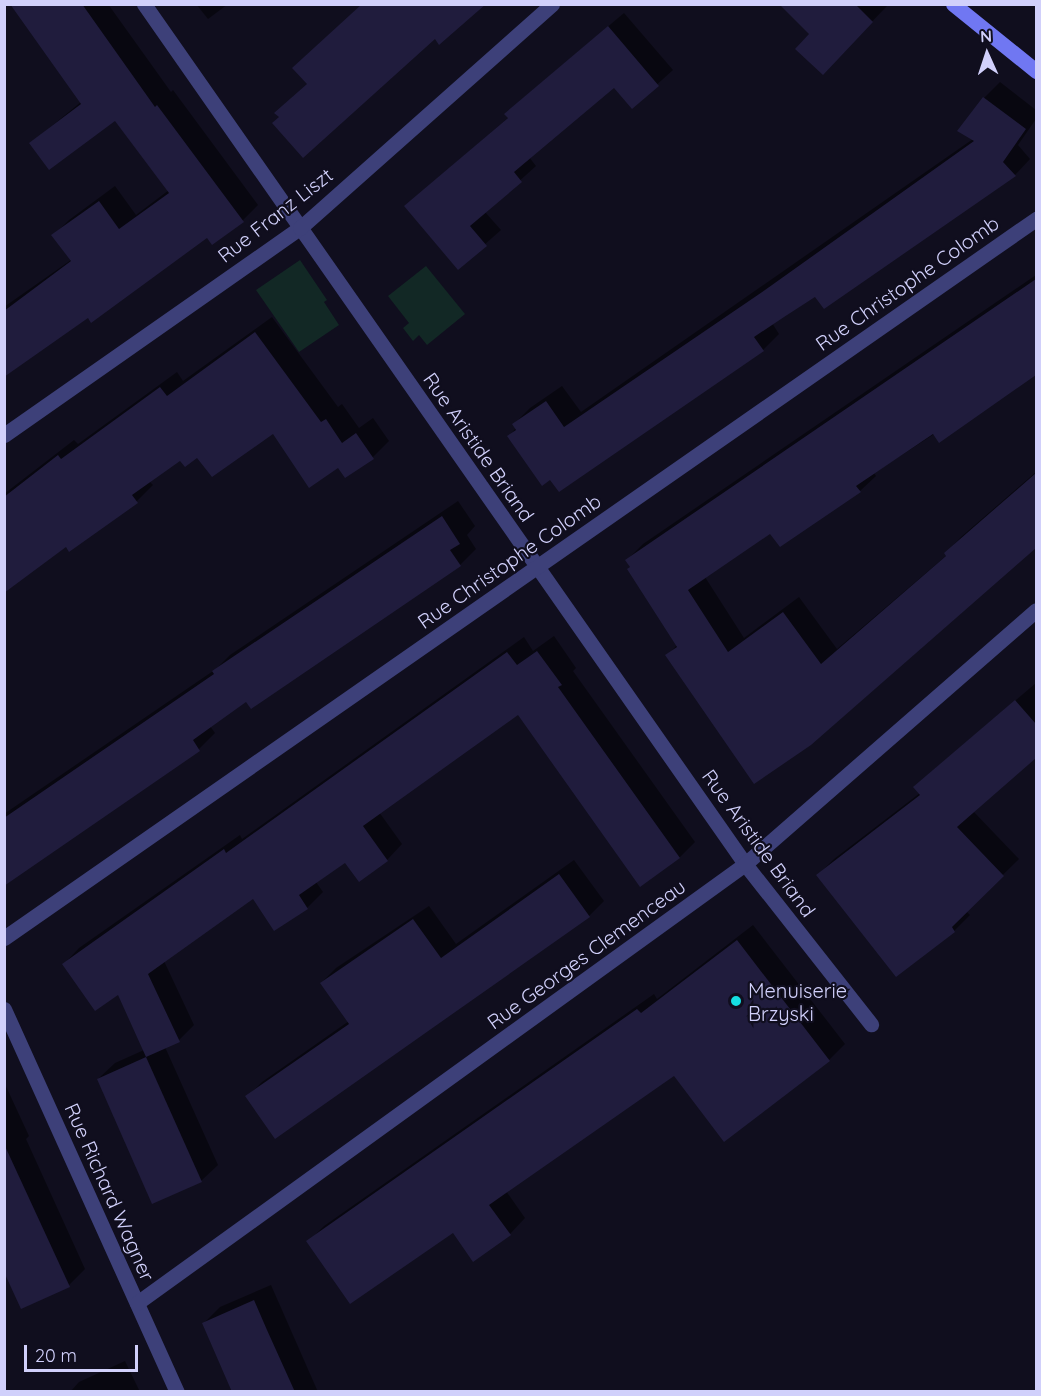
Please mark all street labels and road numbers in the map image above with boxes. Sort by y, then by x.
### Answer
street label: Rue Franz Liszt [213,163,337,267]
street label: Rue Christophe Colomb [811,211,1003,355]
street label: Rue Aristide Briand [419,368,539,526]
street label: Rue Christophe Colomb [413,489,605,633]
street label: Rue Aristide Briand [697,765,821,921]
street label: Rue Georges Clemenceau [482,874,690,1034]
street label: Rue Richard Wagner [60,1099,160,1285]

